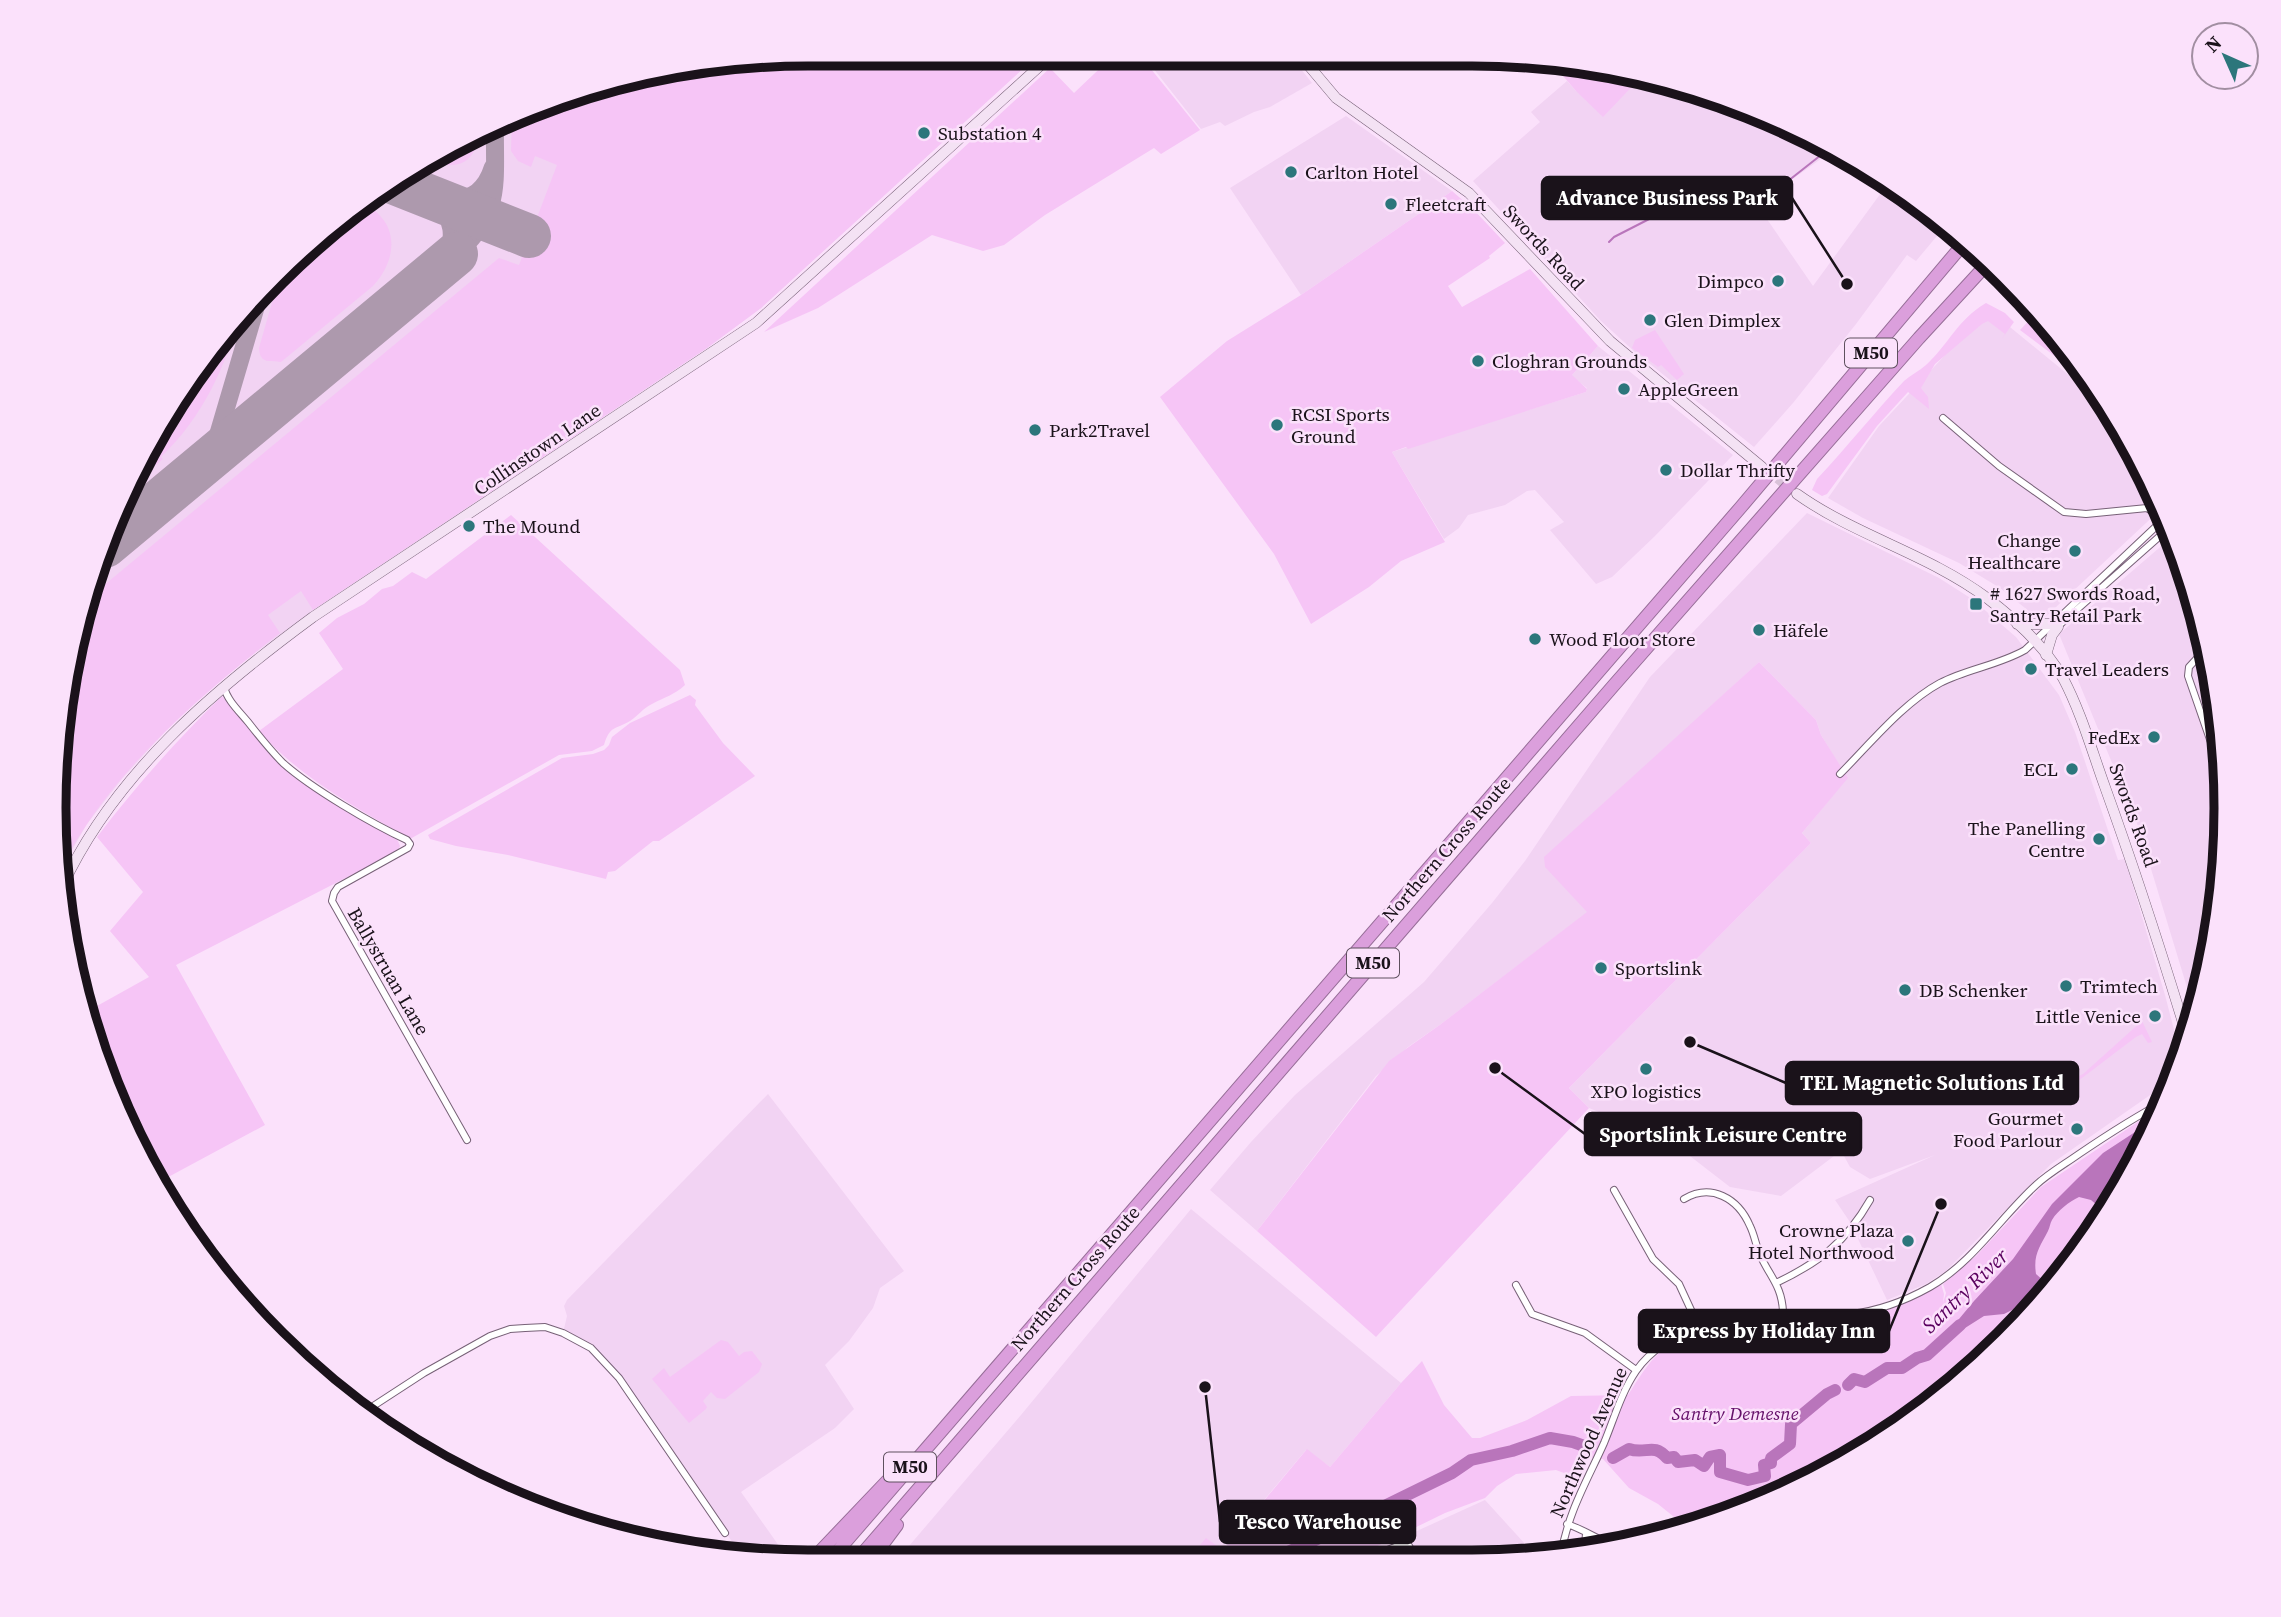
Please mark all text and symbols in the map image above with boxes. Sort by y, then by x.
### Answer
north arrow [2190,21,2260,91]
text: N [2199,30,2227,58]
place label: Substation 4 [938,120,1042,146]
marker: Substation 4 [916,125,932,141]
place label: Carlton Hotel [1305,159,1419,185]
marker: Carlton Hotel [1283,164,1299,180]
callout: Advance Business Park [1542,177,1792,219]
text: Advance Business Park [1556,183,1778,212]
place label: Fleetcraft [1405,191,1487,217]
marker: Fleetcraft [1383,196,1399,212]
street label: Swords Road [1498,199,1591,296]
place label: Dimpco [1697,268,1764,294]
marker: Dimpco [1770,273,1786,289]
place label: Glen Dimplex [1664,307,1780,333]
marker: Glen Dimplex [1642,312,1658,328]
road number: M50 [1845,338,1897,368]
place label: Cloghran Grounds [1492,348,1647,374]
marker: Cloghran Grounds [1470,353,1486,369]
place label: AppleGreen [1638,376,1739,402]
marker: AppleGreen [1616,381,1632,397]
street label: Collinstown Lane [468,397,606,501]
place label: RCSI Sports Ground [1291,401,1390,449]
place label: Park2Travel [1049,417,1150,443]
marker: RCSI Sports Ground [1269,417,1285,433]
marker: Park2Travel [1027,422,1043,438]
place label: Dollar Thrifty [1680,457,1795,483]
marker: Dollar Thrifty [1658,462,1674,478]
place label: The Mound [483,513,581,539]
marker: The Mound [461,518,477,534]
place label: Change Healthcare [1968,527,2061,575]
marker: Change Healthcare [2067,543,2083,559]
place label: # 1627 Swords Road, Santry Retail Park [1990,580,2161,628]
marker: # 1627 Swords Road, Santry Retail Park [1968,596,1984,612]
place label: Häfele [1773,617,1829,643]
marker: Häfele [1751,622,1767,638]
place label: Wood Floor Store [1549,626,1696,652]
marker: Wood Floor Store [1527,631,1543,647]
place label: Travel Leaders [2045,656,2169,682]
marker: Travel Leaders [2023,661,2039,677]
place label: FedEx [2088,724,2140,750]
marker: FedEx [2146,729,2162,745]
place label: ECL [2023,756,2058,782]
street label: Swords Road [2103,760,2165,871]
marker: ECL [2064,761,2080,777]
street label: Northern Cross Route [1376,771,1516,927]
place label: The Panelling Centre [1968,815,2085,863]
marker: The Panelling Centre [2091,831,2107,847]
street label: Ballystruan Lane [342,902,436,1040]
road number: M50 [1347,948,1399,978]
place label: Sportslink [1615,955,1703,981]
marker: Sportslink [1593,960,1609,976]
place label: Trimtech [2080,973,2158,999]
place label: DB Schenker [1919,977,2027,1003]
marker: Trimtech [2058,978,2074,994]
marker: DB Schenker [1897,982,1913,998]
place label: Little Venice [2035,1003,2141,1029]
marker: Little Venice [2147,1008,2163,1024]
marker: XPO logistics [1638,1061,1654,1077]
callout: TEL Magnetic Solutions Ltd [1786,1062,2078,1104]
text: TEL Magnetic Solutions Ltd [1800,1068,2065,1097]
place label: XPO logistics [1591,1078,1701,1104]
place label: Gourmet Food Parlour [1953,1105,2064,1153]
callout: Sportslink Leisure Centre [1585,1113,1861,1155]
text: Sportslink Leisure Centre [1599,1120,1847,1149]
marker: Gourmet Food Parlour [2069,1121,2085,1137]
street label: Northern Cross Route [1005,1200,1145,1356]
place label: Crowne Plaza Hotel Northwood [1748,1217,1894,1265]
marker: Crowne Plaza Hotel Northwood [1900,1233,1916,1249]
water label: Santry River [1915,1242,2015,1339]
callout: Express by Holiday Inn [1639,1310,1889,1352]
text: Express by Holiday Inn [1653,1316,1875,1345]
street label: Northwood Avenue [1543,1363,1633,1521]
park label: Santry Demesne [1671,1400,1799,1426]
road number: M50 [884,1452,936,1482]
callout: Tesco Warehouse [1220,1501,1415,1543]
text: Tesco Warehouse [1235,1507,1401,1536]

